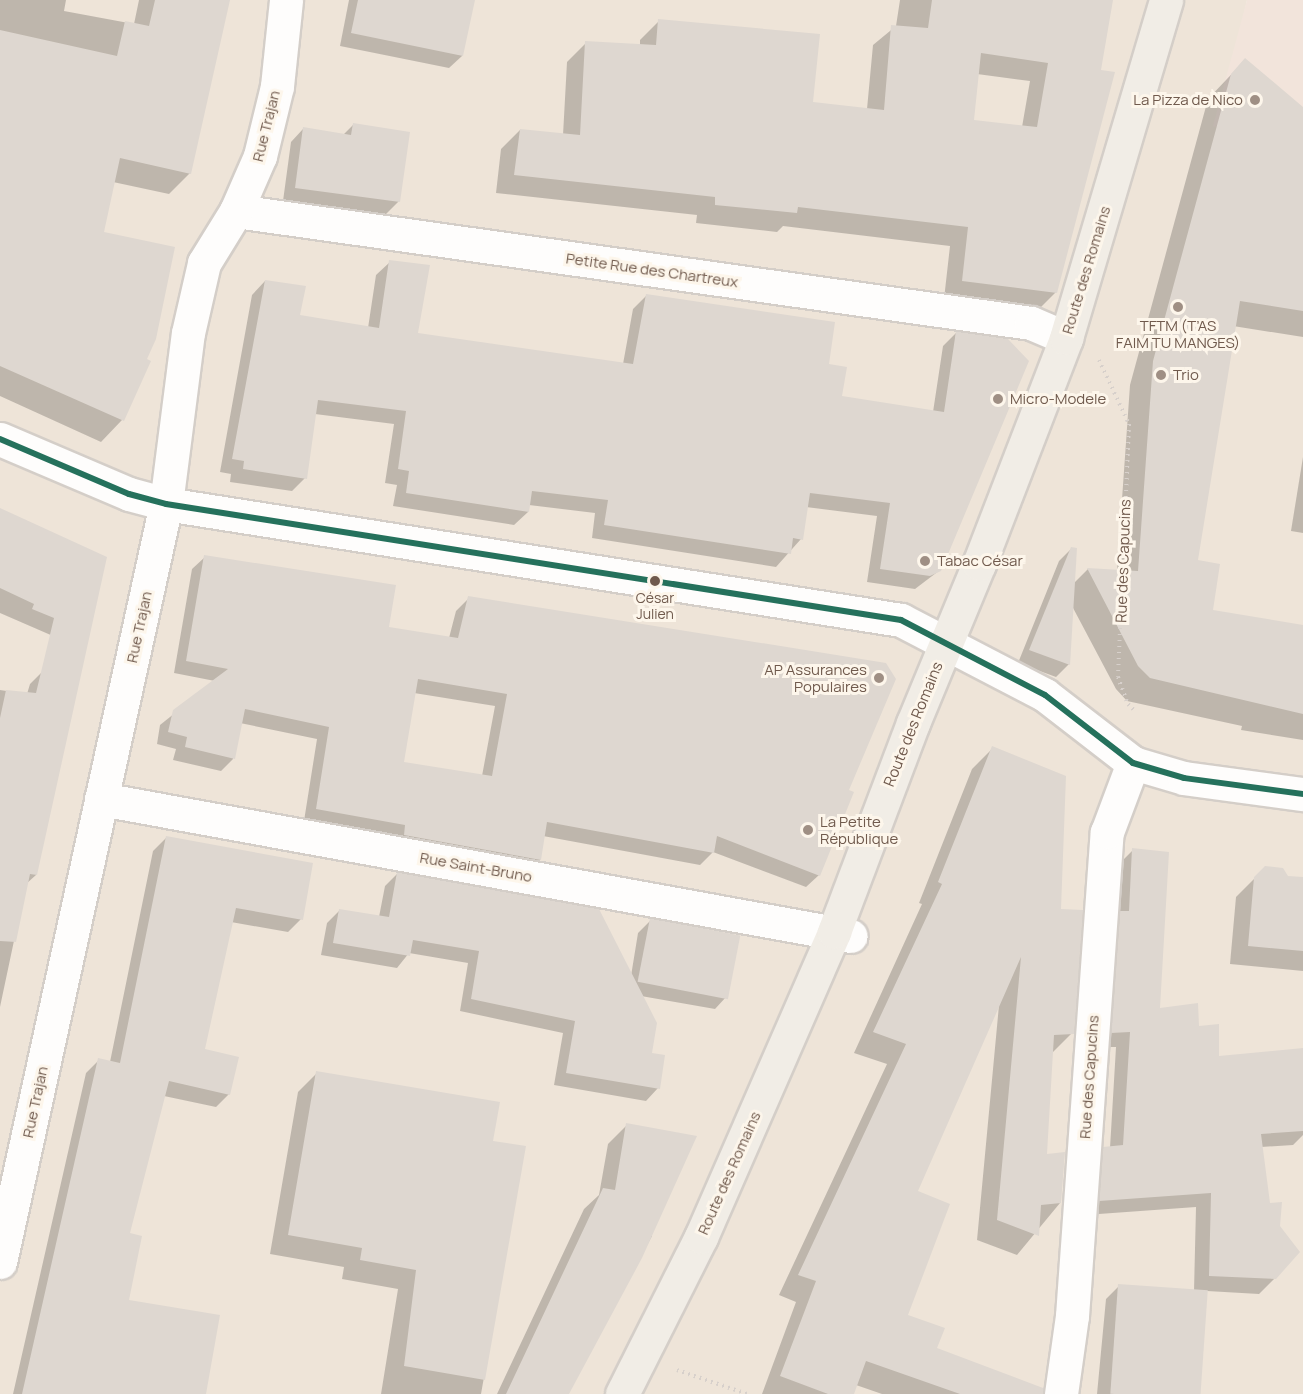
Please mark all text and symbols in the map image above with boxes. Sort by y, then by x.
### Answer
street label: Rue Trajan [248,89,284,163]
place label: La Pizza de Nico [1133,91,1243,109]
marker: La Pizza de Nico [1248,93,1262,107]
street label: Route des Romains [1058,204,1114,336]
street label: Petite Rue des Chartreux [565,249,739,291]
marker: TFTM (T’AS FAIM TU MANGES) [1171,300,1185,314]
place label: TFTM (T’AS FAIM TU MANGES) [1116,316,1240,351]
place label: Trio [1173,366,1199,384]
marker: Trio [1154,368,1168,382]
place label: Micro-Modele [1010,390,1106,408]
marker: Micro-Modele [991,392,1005,406]
street label: Rue des Capucins [1112,499,1134,623]
place label: Tabac César [937,552,1023,570]
marker: Tabac César [918,554,932,568]
marker: César Julien [649,575,661,587]
street label: Rue Trajan [123,590,155,664]
place label: César Julien [636,590,674,622]
street label: Route des Romains [880,659,946,789]
place label: AP Assurances Populaires [764,660,867,695]
marker: AP Assurances Populaires [872,671,886,685]
place label: La Petite République [820,812,898,847]
marker: La Petite République [801,823,815,837]
street label: Rue Saint-Bruno [418,848,534,886]
street label: Rue des Capucins [1076,1015,1102,1139]
street label: Rue Trajan [19,1065,51,1139]
street label: Route des Romains [694,1109,764,1237]

